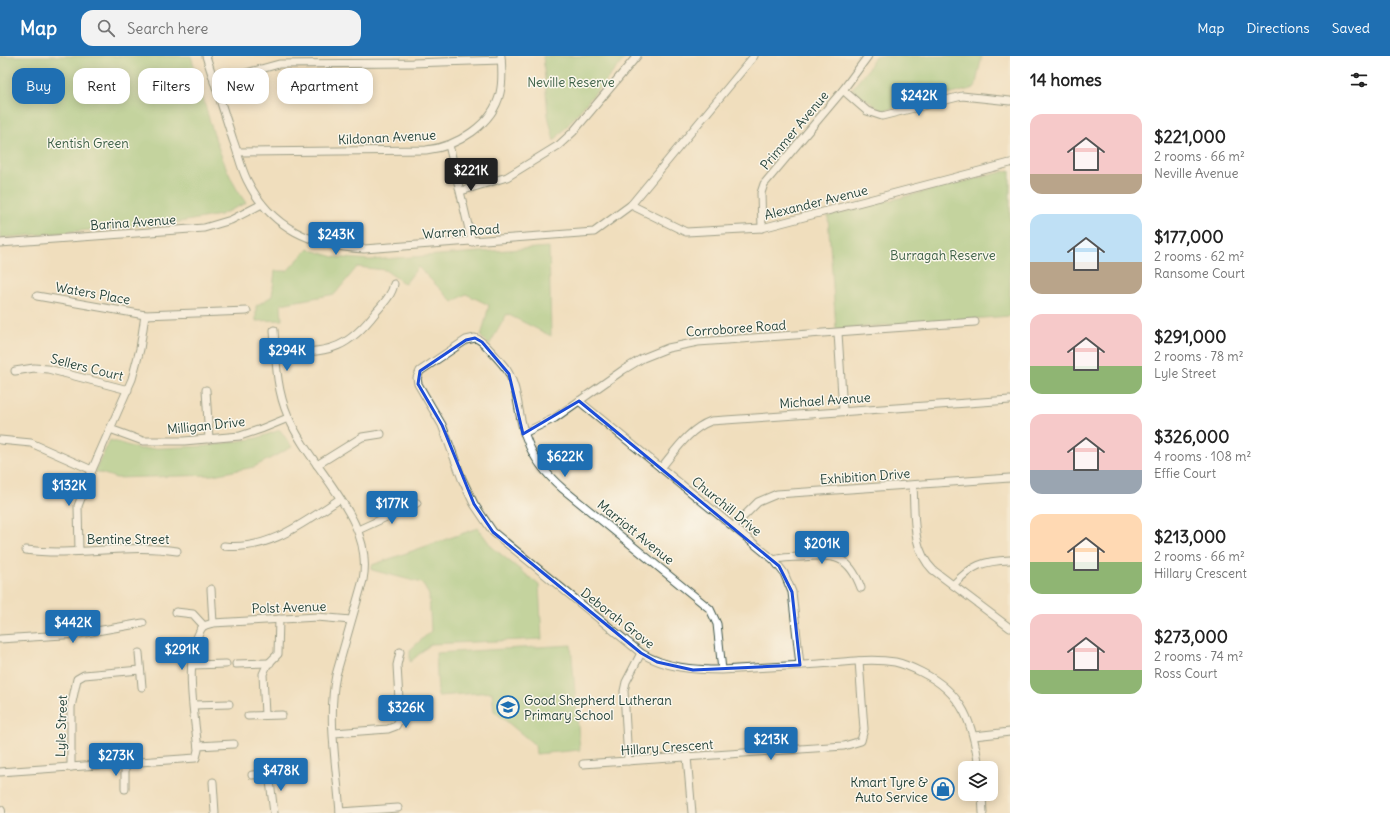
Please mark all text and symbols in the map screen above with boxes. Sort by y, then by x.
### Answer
search box [81,10,361,46]
text: Map [20,16,57,40]
icon: search [95,17,117,39]
text: Search here [127,19,208,38]
text: Map [1197,19,1224,37]
text: Directions [1246,19,1310,37]
text: Saved [1332,19,1370,37]
chip: Buy [12,68,65,104]
chip: Rent [73,68,130,104]
chip: Filters [138,68,204,104]
chip: New [212,68,269,104]
chip: Apartment [277,68,373,104]
text: 14 homes [1030,69,1102,91]
icon: filters [1348,69,1370,91]
park label: Neville Reserve [527,74,615,91]
pin: $242K [891,83,947,117]
street label: Primmer Avenue [756,87,832,173]
text: $242K [901,87,937,104]
street label: Kildonan Avenue [338,126,436,149]
text: $221,000 [1154,126,1226,148]
icon: home [1062,130,1110,178]
park label: Kentish Green [47,135,129,152]
text: 2 rooms · 66 m² [1154,148,1245,165]
pin: $221K [443,158,499,192]
text: $221K [454,162,488,179]
text: Neville Avenue [1154,165,1239,182]
street label: Alexander Avenue [763,181,870,224]
street label: Barina Avenue [90,211,176,234]
street label: Warren Road [422,220,500,243]
pin: $243K [308,222,364,256]
text: $243K [317,226,355,243]
text: $177,000 [1154,226,1224,248]
icon: home [1062,230,1110,278]
park label: Burragah Reserve [890,247,996,264]
text: 2 rooms · 62 m² [1154,248,1244,265]
text: Ransome Court [1154,265,1245,282]
street label: Waters Place [54,279,132,308]
street label: Corroboree Road [685,316,787,340]
text: $291,000 [1154,326,1226,348]
icon: home [1062,330,1110,378]
pin: $294K [259,338,315,372]
text: $294K [268,342,306,359]
text: 2 rooms · 78 m² [1154,348,1244,365]
street label: Sellers Court [49,350,126,385]
text: Lyle Street [1154,365,1216,382]
street label: Michael Avenue [779,389,871,412]
street label: Milligan Drive [166,413,246,438]
text: $326,000 [1154,426,1229,448]
icon: home [1062,430,1110,478]
pin: $622K [537,444,593,478]
text: $622K [547,448,584,465]
text: 4 rooms · 108 m² [1154,448,1251,465]
street label: Exhibition Drive [819,465,911,488]
text: Effie Court [1154,465,1216,482]
pin: $132K [41,473,97,507]
street label: Churchill Drive [688,473,765,540]
text: $132K [52,477,86,494]
pin: $177K [364,491,420,525]
text: $177K [376,495,408,512]
street label: Marriott Avenue [594,496,678,569]
text: $213,000 [1154,526,1226,548]
icon: home [1062,530,1110,578]
street label: Bentine Street [87,531,170,548]
pin: $201K [794,531,850,565]
text: $201K [804,535,840,552]
text: 2 rooms · 66 m² [1154,548,1245,565]
text: Hillary Crescent [1154,565,1247,582]
street label: Deborah Grove [577,584,658,653]
street label: Polst Avenue [251,598,327,617]
pin: $442K [45,610,101,644]
text: $442K [54,614,92,631]
text: $273,000 [1154,626,1228,648]
icon: home [1062,630,1110,678]
pin: $291K [154,637,210,671]
text: $291K [165,641,200,658]
text: 2 rooms · 74 m² [1154,648,1243,665]
text: Ross Court [1154,665,1217,682]
place label: Good Shepherd Lutheran Primary School [524,692,672,724]
street label: Lyle Street [52,694,71,757]
school or university icon: Good Shepherd Lutheran Primary School [495,694,521,720]
pin: $326K [378,695,434,729]
text: $326K [387,699,425,716]
pin: $213K [743,727,799,761]
text: $213K [754,731,788,748]
street label: Hillary Crescent [620,736,715,759]
pin: $273K [88,743,144,777]
text: $273K [98,747,134,764]
pin: $478K [253,758,309,792]
map controls [958,761,998,801]
button: layers [958,761,998,801]
text: $478K [263,762,299,779]
place label: Kmart Tyre & Auto Service [850,774,928,806]
shop icon: Kmart Tyre & Auto Service [930,776,956,802]

